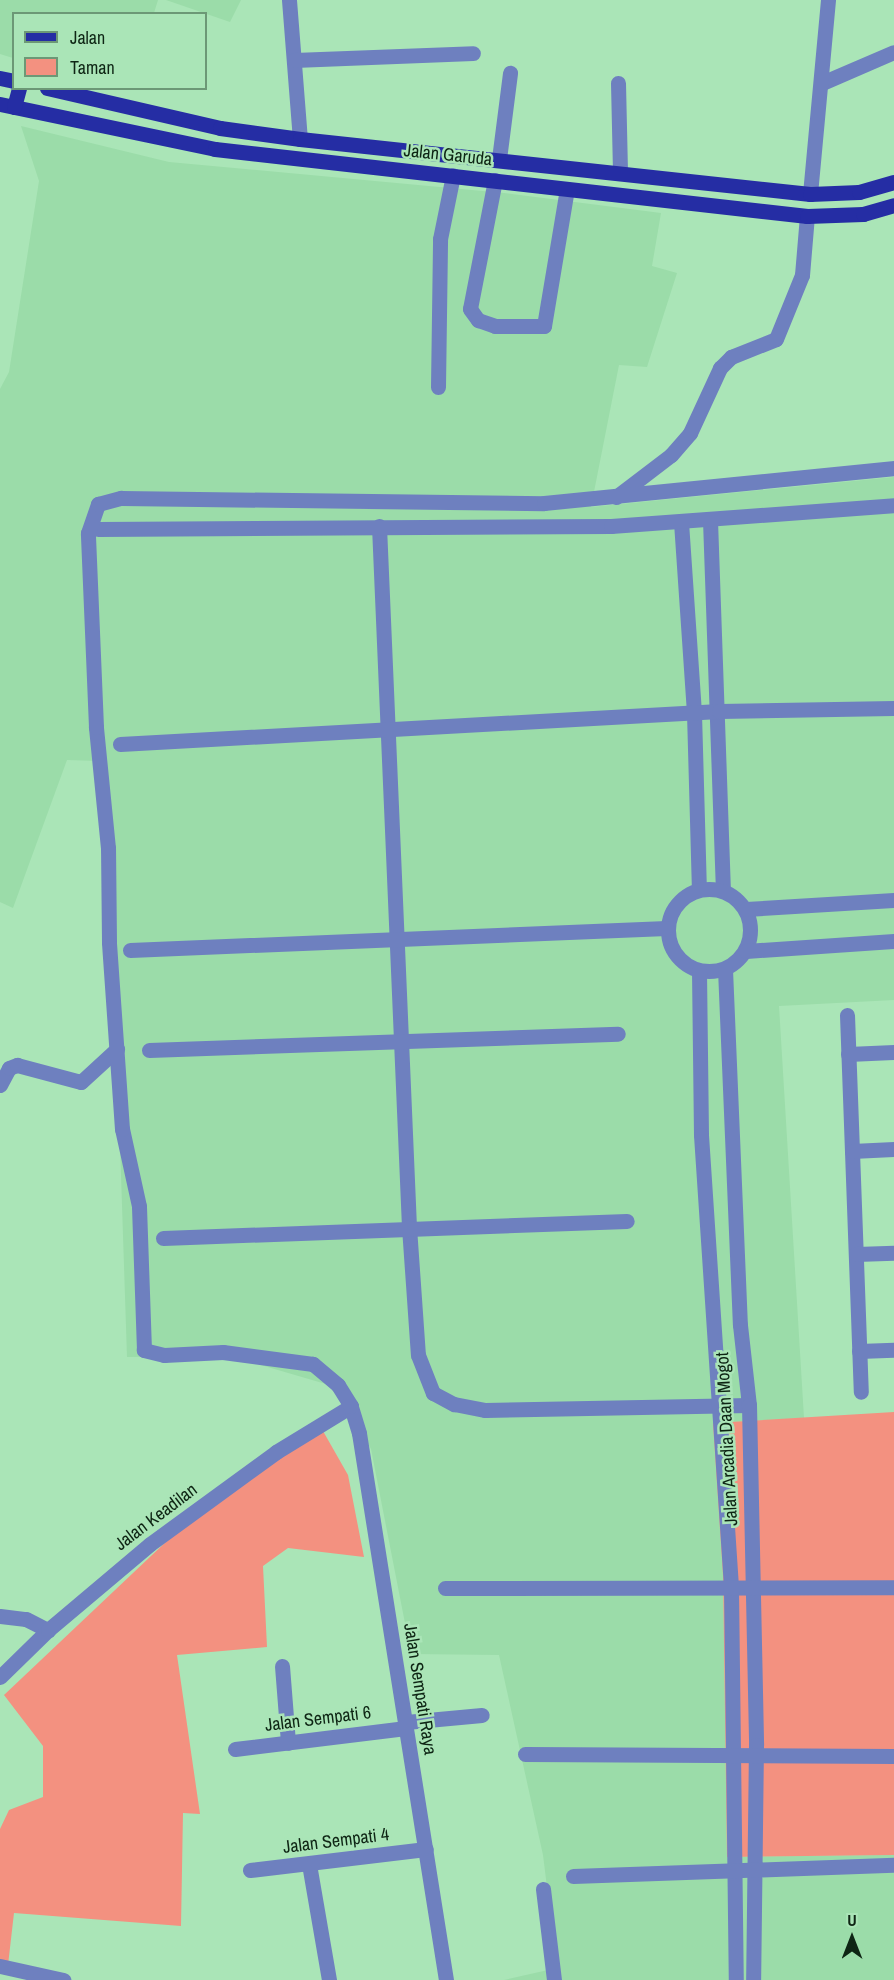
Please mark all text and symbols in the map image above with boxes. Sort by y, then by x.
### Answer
legend [12,12,207,90]
text: Jalan [70,25,105,50]
text: Taman [70,55,115,80]
street label: Jalan Garuda [403,140,493,170]
street label: Jalan Arcadia Daan Mogot [712,1351,742,1527]
street label: Jalan Keadilan [111,1479,201,1555]
street label: Jalan Sempati Raya [399,1622,441,1756]
street label: Jalan Sempati 6 [264,1702,372,1736]
street label: Jalan Sempati 4 [282,1824,390,1858]
north arrow [822,1908,882,1968]
text: U [847,1909,857,1931]

